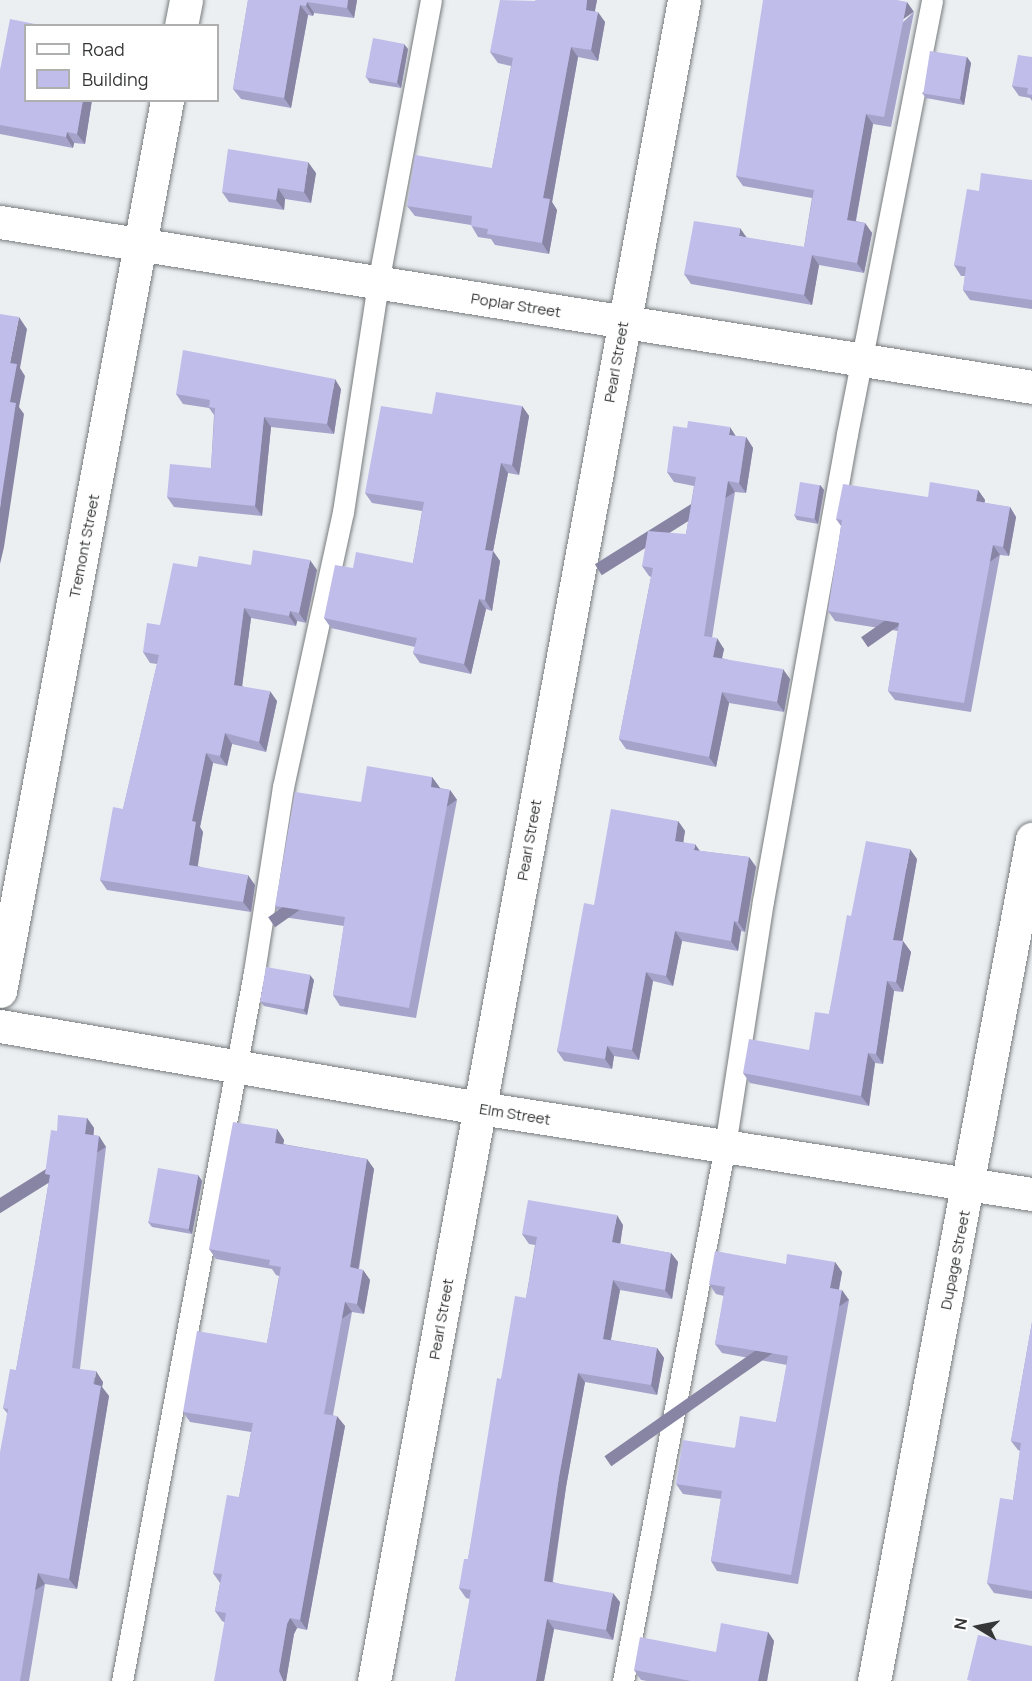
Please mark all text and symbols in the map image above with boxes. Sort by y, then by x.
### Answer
legend [24,24,219,102]
text: Road [82,37,125,61]
text: Building [82,67,148,91]
street label: Poplar Street [470,289,562,321]
street label: Pearl Street [600,320,632,404]
street label: Tremont Street [65,492,103,600]
street label: Pearl Street [513,798,545,882]
street label: Elm Street [478,1099,552,1129]
street label: Dupage Street [937,1209,973,1311]
street label: Pearl Street [425,1277,457,1361]
north arrow [948,1597,1008,1657]
text: N [948,1616,972,1631]

